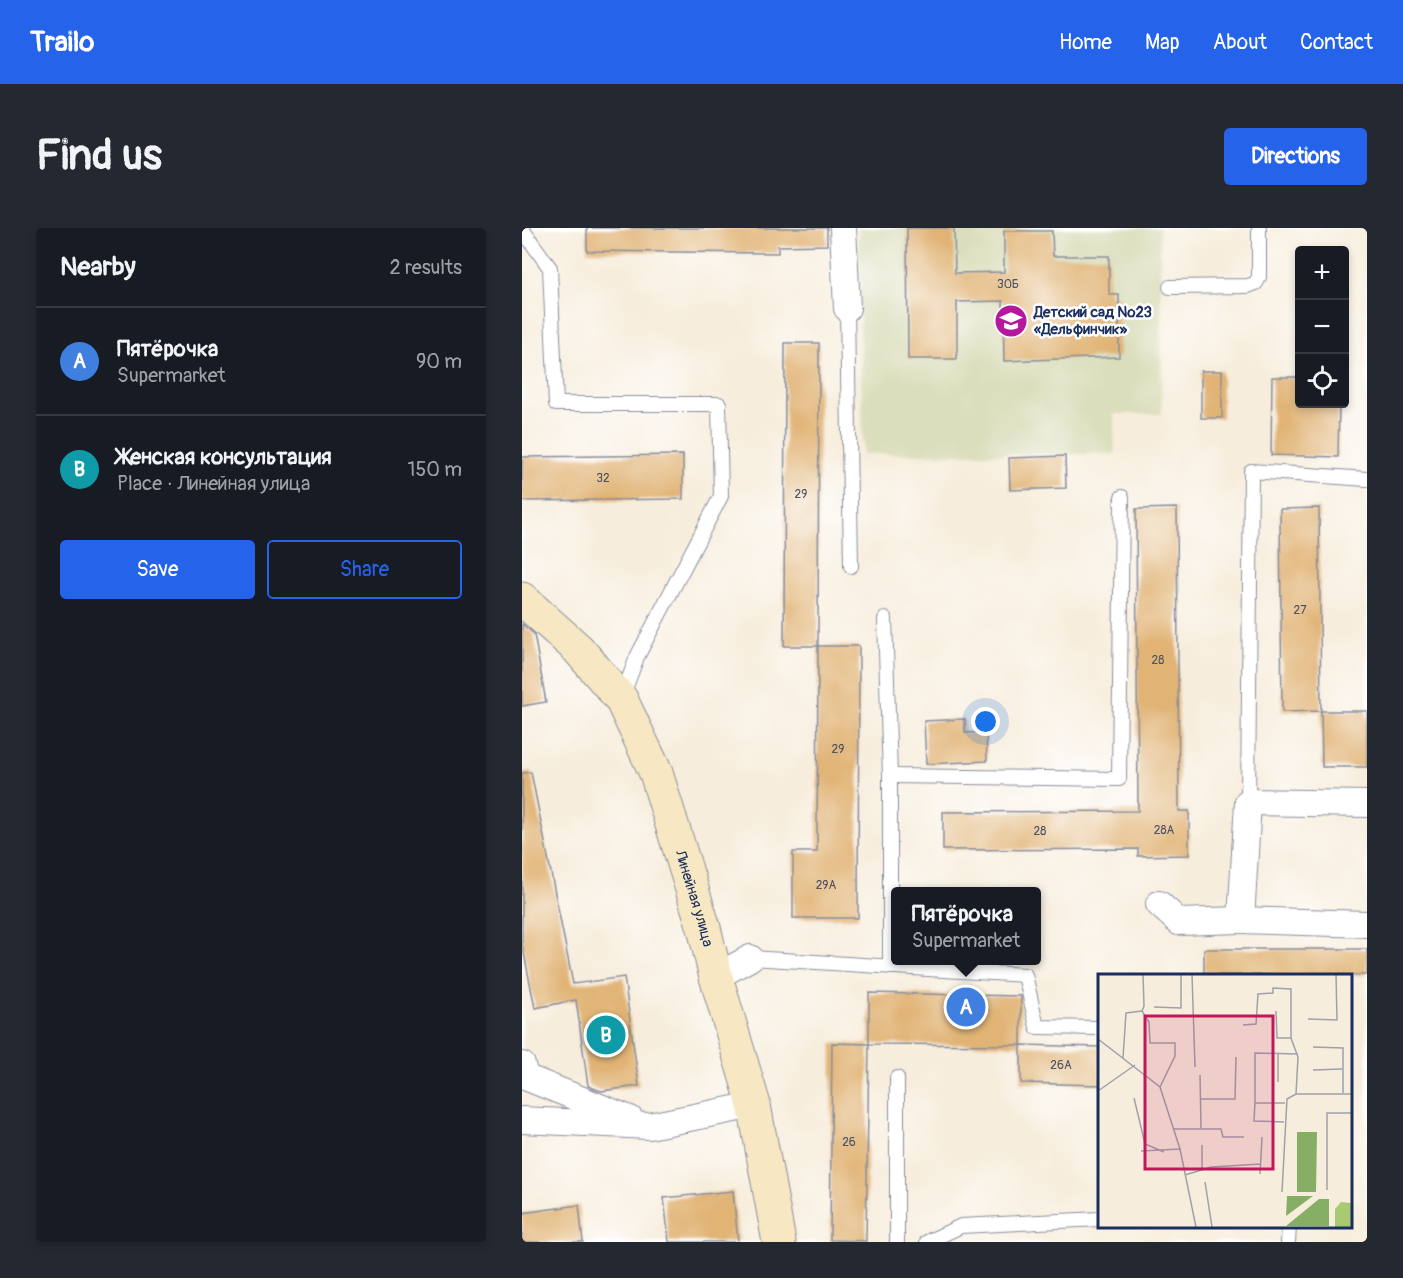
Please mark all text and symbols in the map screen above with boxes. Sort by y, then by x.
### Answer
text: Trailo [30,25,94,60]
text: Home [1059,29,1112,56]
text: Map [1145,29,1180,56]
text: About [1213,29,1267,56]
text: Contact [1300,29,1373,56]
button: Directions [1224,128,1367,185]
text: Find us [36,130,162,182]
map controls [1295,246,1349,408]
button: + [1295,246,1349,300]
text: Nearby [60,251,136,283]
text: 2 results [390,255,462,280]
house number: 30Б [997,277,1019,292]
button: − [1295,300,1349,354]
school or university icon: Детский сад №23 «Дельфинчик» [993,303,1029,339]
place label: Детский сад №23 «Дельфинчик» [1033,303,1152,339]
text: Пятёрочка [117,335,218,363]
text: A [73,349,86,374]
text: 90 m [416,349,462,374]
button: locate [1295,354,1349,408]
text: Supermarket [117,363,226,388]
text: Женская консультация [117,443,331,471]
text: B [74,457,85,482]
text: 150 m [408,457,462,482]
text: Place · Линейная улица [117,471,310,496]
house number: 32 [596,471,610,486]
house number: 29 [795,487,807,502]
button: Save [60,540,255,599]
button: Share [267,540,462,599]
house number: 27 [1293,603,1307,618]
house number: 28 [1152,653,1164,668]
your location [971,707,1000,736]
house number: 29 [832,742,844,757]
house number: 28А [1154,823,1174,838]
house number: 28 [1034,824,1046,839]
street label: Линейная улица [670,847,717,949]
house number: 29А [816,878,837,893]
popup [891,887,1041,965]
text: Пятёрочка [912,900,1013,928]
text: Supermarket [912,928,1020,953]
inset map [1098,974,1352,1227]
pin: A [946,984,986,1030]
pin: B [586,1012,626,1058]
house number: 26А [1050,1058,1072,1073]
house number: 26 [842,1135,856,1150]

